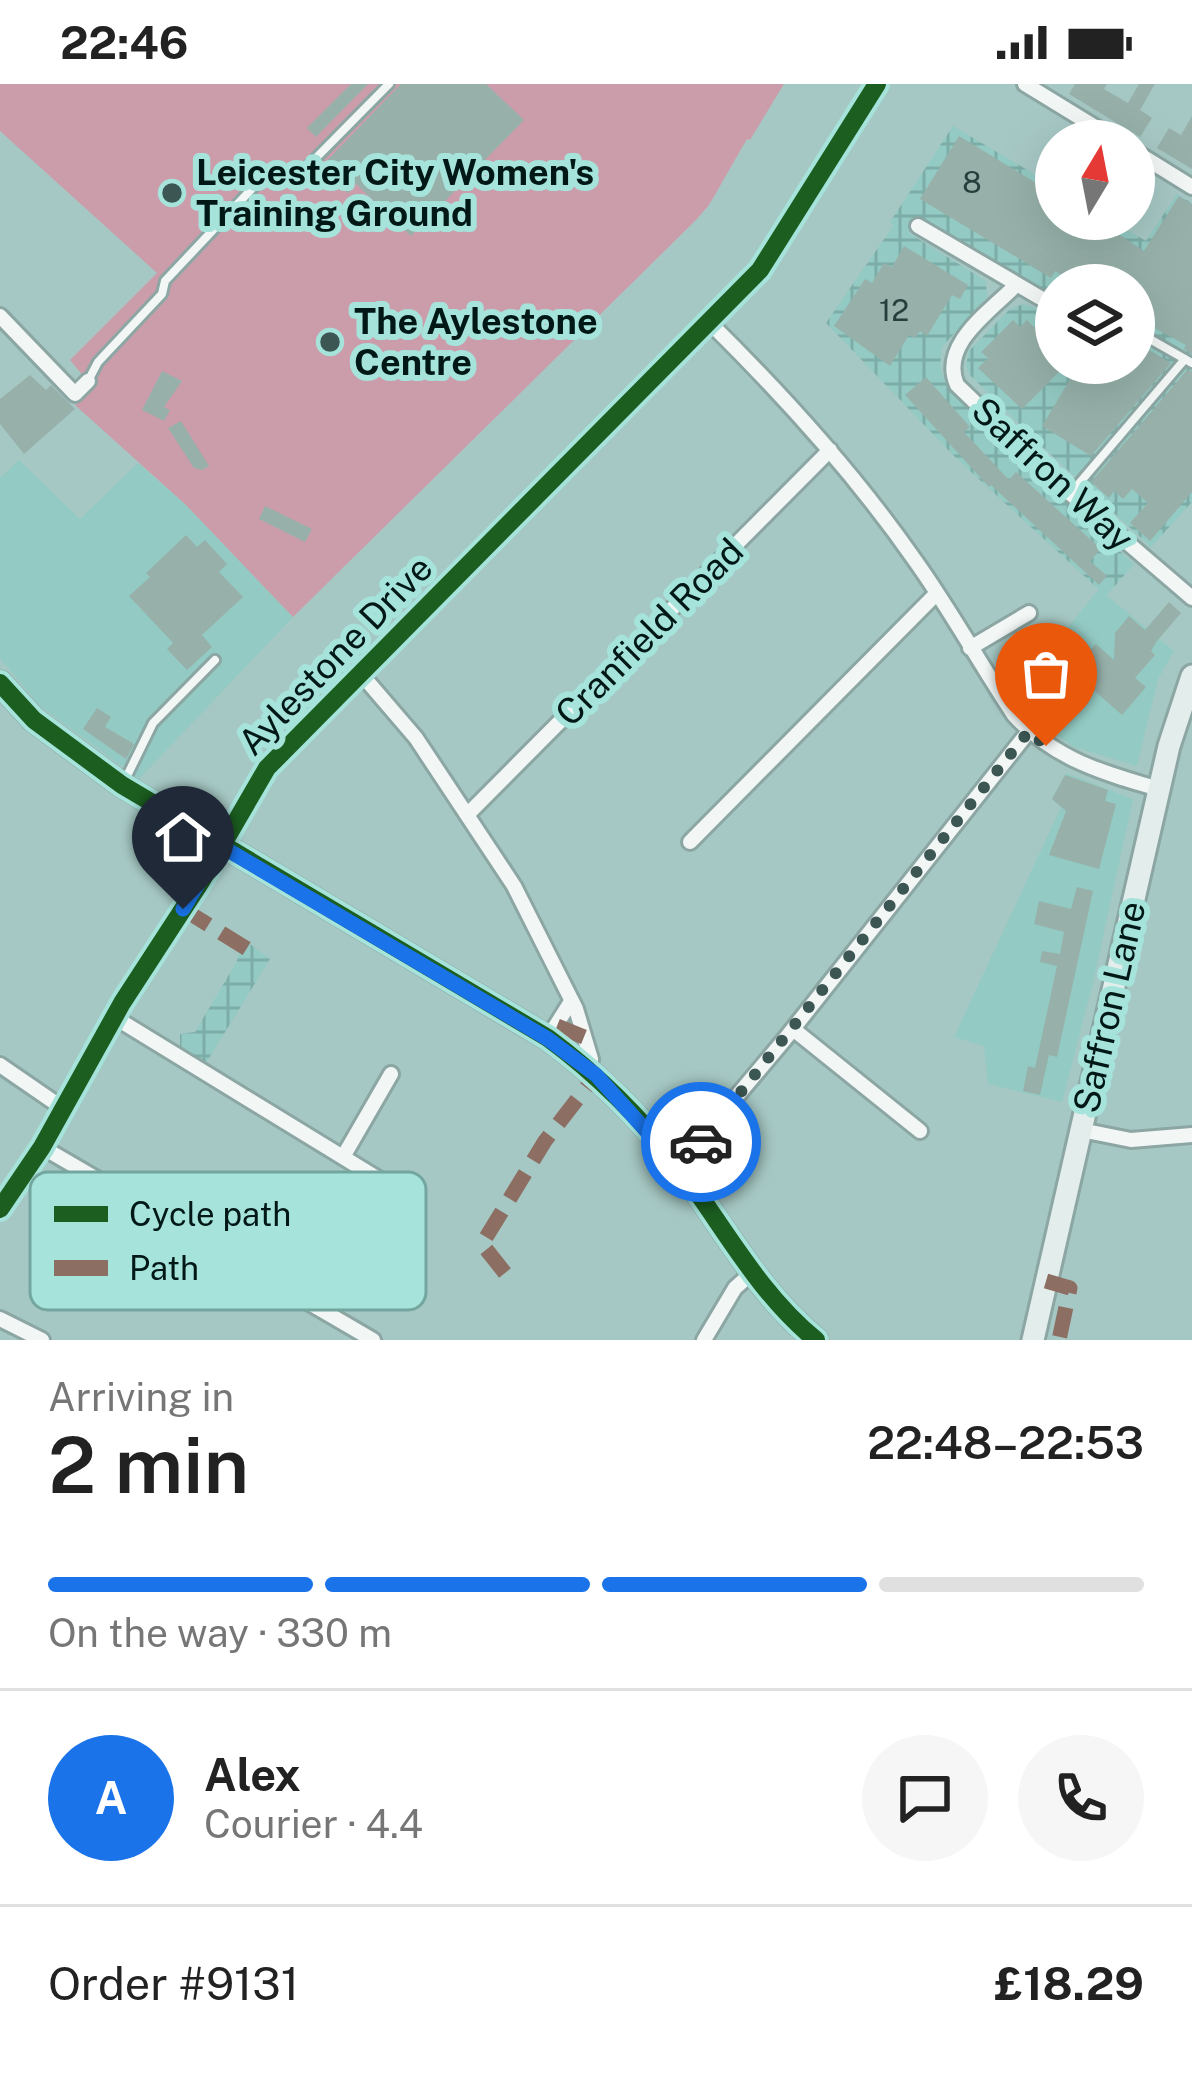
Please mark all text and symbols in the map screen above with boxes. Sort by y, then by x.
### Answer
text: 22:46 [60,16,188,69]
north arrow [1035,120,1155,240]
map controls [1035,120,1155,384]
place label: Leicester City Women's Training Ground [196,151,594,234]
house number: 8 [962,164,982,200]
marker: Leicester City Women's Training Ground [159,180,185,206]
button: layers [1035,264,1155,384]
house number: 12 [879,292,909,328]
place label: The Aylestone Centre [354,300,598,383]
marker: The Aylestone Centre [317,329,343,355]
street label: Saffron Way [964,389,1142,559]
street label: Cranfield Road [547,530,751,734]
street label: Aylestone Drive [229,547,441,763]
pin [995,623,1097,746]
icon: bag [1013,641,1079,707]
pin [132,786,234,909]
icon: home [150,804,216,870]
street label: Saffron Lane [1064,897,1154,1117]
courier [641,1082,761,1202]
icon: car [668,1109,734,1175]
legend [30,1172,426,1310]
text: Cycle path [129,1195,291,1233]
text: Path [129,1249,199,1287]
text: Arriving in [48,1374,234,1420]
text: 22:48–22:53 [867,1416,1144,1469]
text: 2 min [48,1419,249,1511]
text: On the way · 330 m [48,1610,392,1656]
button: chat [862,1735,988,1861]
button: phone [1018,1735,1144,1861]
text: Alex [204,1748,301,1801]
text: A [95,1771,127,1824]
text: Courier · 4.4 [204,1801,423,1847]
text: Order #9131 [48,1957,299,2010]
text: £18.29 [994,1957,1144,2010]

